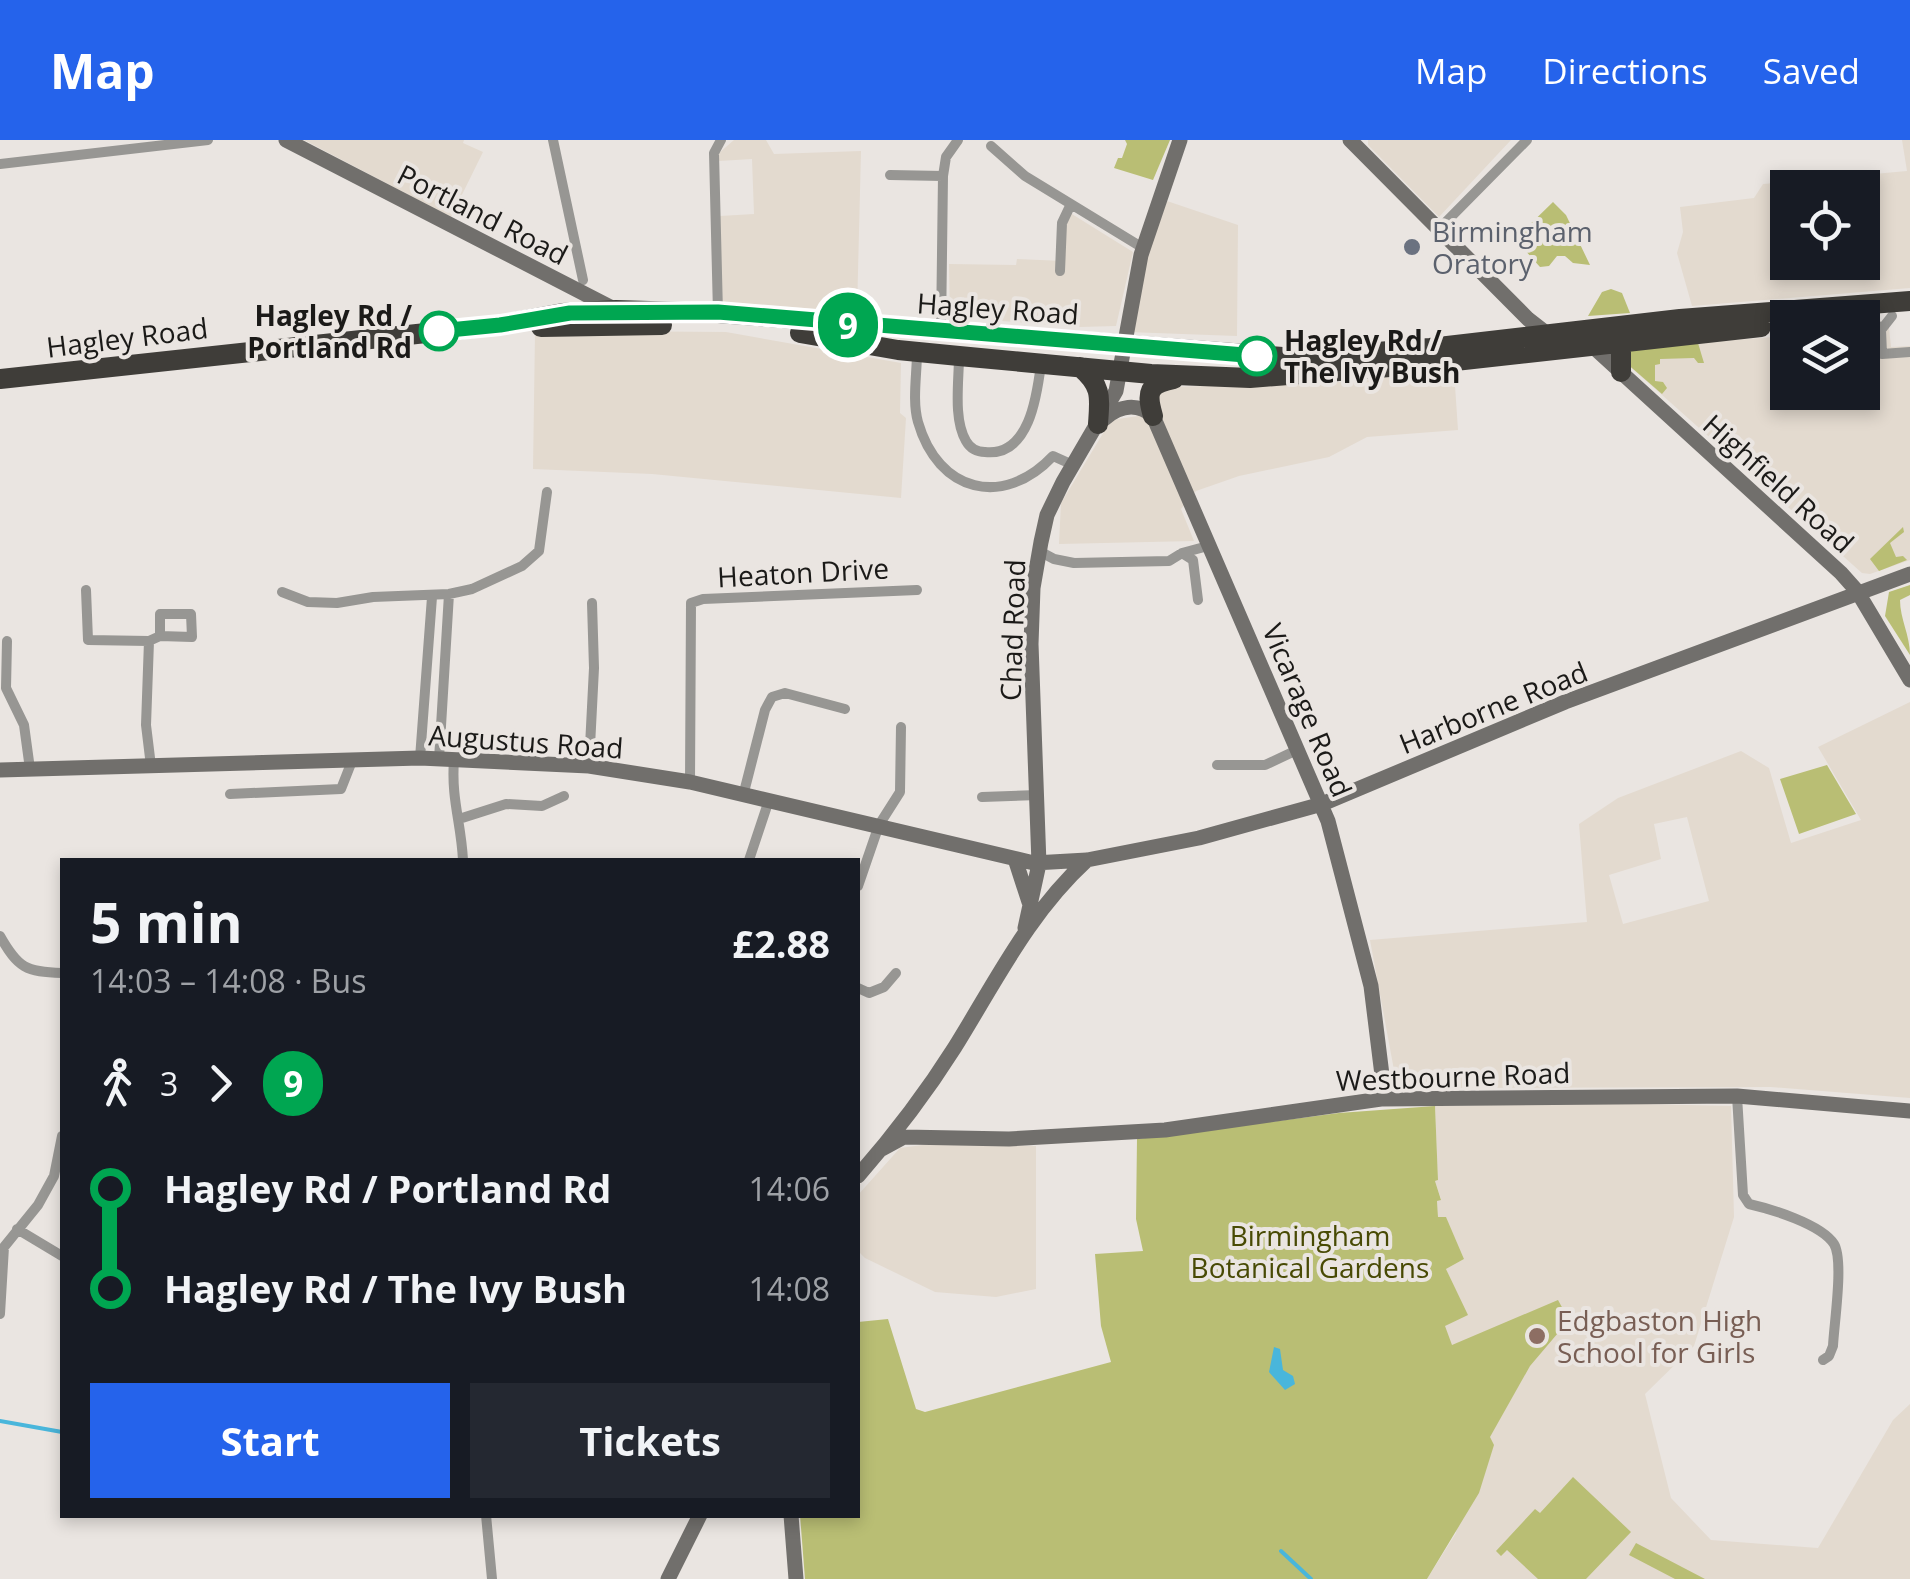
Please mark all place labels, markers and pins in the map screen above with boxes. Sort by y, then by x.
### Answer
place label: Birmingham Oratory [1432,212,1593,282]
marker: Birmingham Oratory [1401,236,1423,258]
place label: Hagley Rd / Portland Rd [247,296,412,366]
marker: Hagley Rd / Portland Rd [420,312,458,350]
place label: Hagley Rd / The Ivy Bush [1284,321,1460,391]
marker: Hagley Rd / The Ivy Bush [1238,337,1276,375]
place label: Edgbaston High School for Girls [1557,1301,1762,1371]
marker: Edgbaston High School for Girls [1526,1325,1548,1347]

